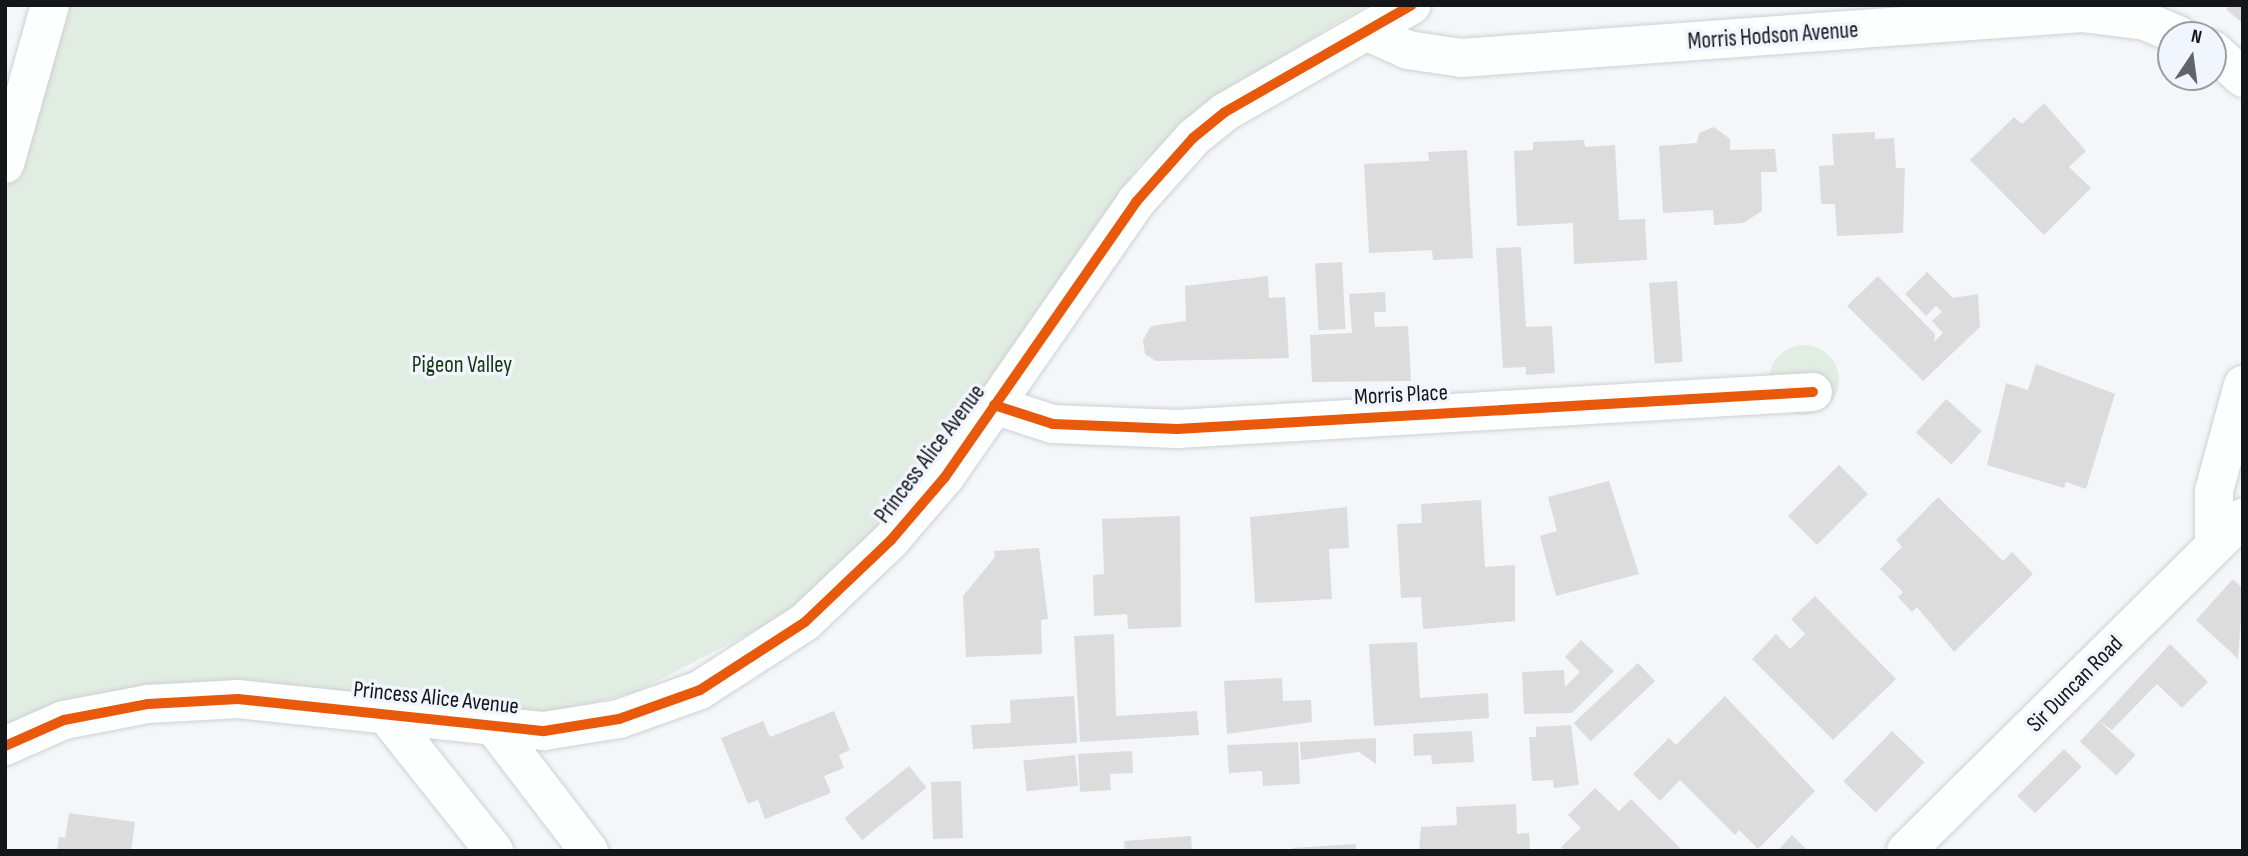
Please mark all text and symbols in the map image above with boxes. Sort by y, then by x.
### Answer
street label: Morris Hodson Avenue [1687,16,1859,56]
north arrow [2157,21,2227,91]
text: N [2189,25,2204,49]
park label: Pigeon Valley [412,351,512,379]
street label: Princess Alice Avenue [869,379,991,529]
street label: Morris Place [1353,379,1449,411]
street label: Sir Duncan Road [2021,630,2129,738]
street label: Princess Alice Avenue [352,676,520,720]

